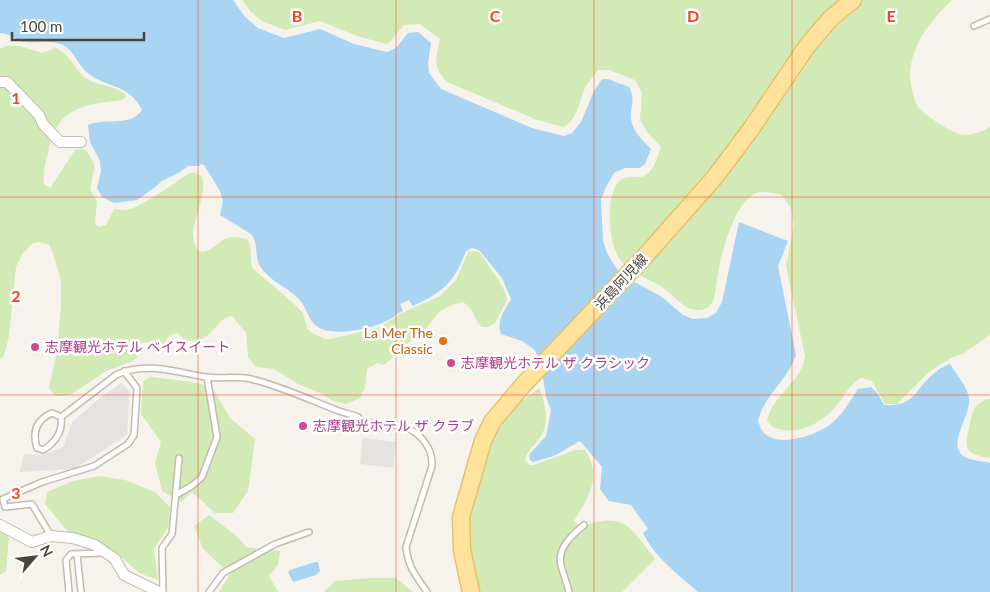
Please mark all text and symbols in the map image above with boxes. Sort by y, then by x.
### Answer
text: B [292,6,302,25]
text: C [490,6,501,25]
text: D [687,6,699,25]
text: E [886,6,896,25]
scale bar [12,10,145,42]
text: 100 m [20,17,62,35]
text: 1 [11,88,21,107]
street label: 浜島阿児線 [591,250,651,313]
text: 2 [11,286,21,305]
place label: La Mer The Classic [364,324,433,357]
marker: La Mer The Classic [437,335,449,347]
place label: 志摩観光ホテル ベイスイート [45,338,230,355]
marker: 志摩観光ホテル ベイスイート [29,341,41,353]
place label: 志摩観光ホテル ザ クラシック [461,354,650,371]
marker: 志摩観光ホテル ザ クラシック [445,357,457,369]
place label: 志摩観光ホテル ザ クラブ [313,417,474,434]
marker: 志摩観光ホテル ザ クラブ [297,420,309,432]
text: 3 [11,483,21,502]
north arrow [10,532,60,582]
text: N [37,542,57,559]

